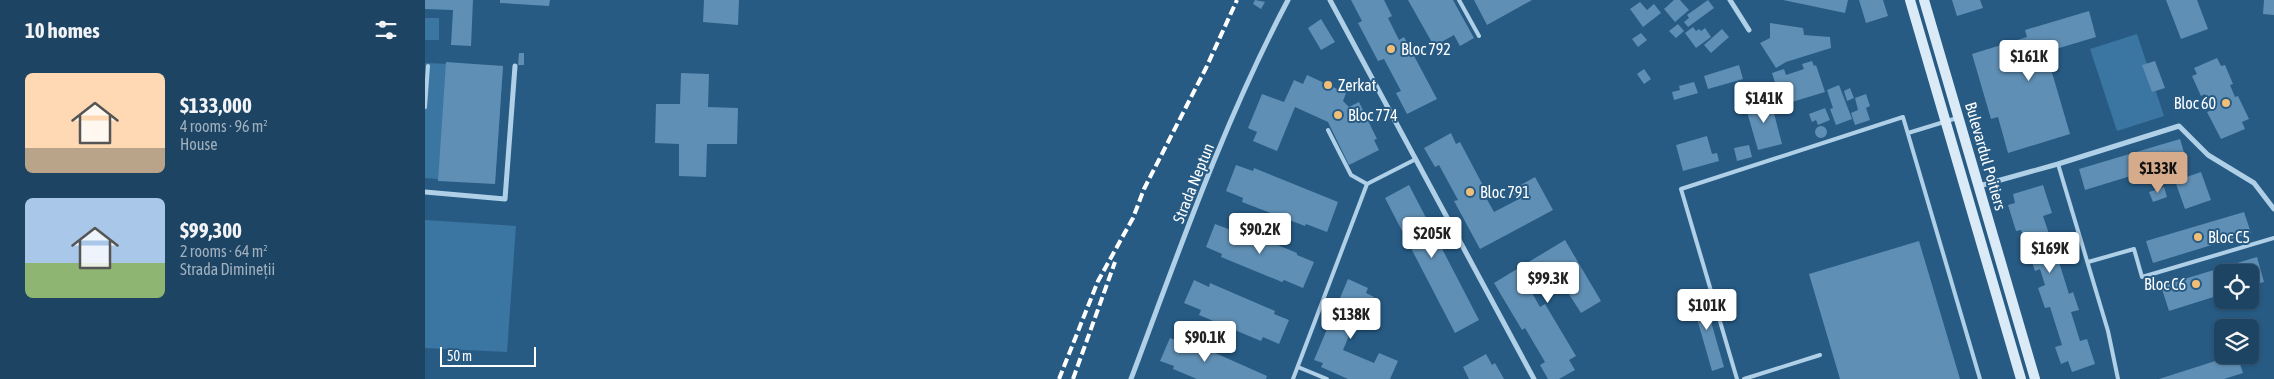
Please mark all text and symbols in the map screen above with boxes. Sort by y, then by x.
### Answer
icon: filters [372,16,400,44]
text: 10 homes [25,18,100,42]
pin: $161K [1994,39,2064,82]
place label: Bloc 792 [1401,40,1451,58]
marker: Bloc 792 [1385,43,1397,55]
text: $161K [2010,47,2048,65]
place label: Zerkat [1338,76,1377,94]
marker: Zerkat [1322,79,1334,91]
pin: $141K [1729,82,1799,124]
text: $141K [1745,89,1783,107]
icon: home [65,93,125,153]
text: $133,000 [180,93,252,117]
place label: Bloc 60 [2174,94,2216,112]
marker: Bloc 60 [2220,97,2232,109]
street label: Bulevardul Poitiers [1962,100,2010,212]
place label: Bloc 774 [1348,106,1398,124]
marker: Bloc 774 [1332,109,1344,121]
text: 4 rooms · 96 m² [180,117,268,135]
text: House [180,135,217,153]
street label: Strada Neptun [1169,140,1218,226]
pin: $133K [2123,152,2193,194]
text: $133K [2139,159,2177,177]
place label: Bloc 791 [1480,183,1530,201]
marker: Bloc 791 [1464,186,1476,198]
pin: $90.2K [1219,212,1301,255]
pin: $205K [1397,216,1467,259]
icon: home [65,218,125,278]
text: $99,300 [180,218,242,242]
text: $90.2K [1240,220,1280,238]
text: $205K [1413,224,1451,242]
place label: Bloc C5 [2208,228,2250,246]
marker: Bloc C5 [2192,231,2204,243]
pin: $169K [2015,232,2085,274]
text: $169K [2031,239,2069,257]
text: 2 rooms · 64 m² [180,242,268,260]
text: Strada Dimineții [180,260,275,278]
pin: $99.3K [1507,262,1589,304]
map controls [2214,264,2259,364]
button: locate [2214,264,2259,309]
text: $99.3K [1528,269,1568,287]
place label: Bloc C6 [2144,275,2186,293]
marker: Bloc C6 [2190,278,2202,290]
pin: $101K [1672,288,1742,331]
text: $101K [1688,296,1726,314]
pin: $138K [1316,298,1386,340]
text: $138K [1332,305,1370,323]
button: layers [2214,319,2259,364]
pin: $90.1K [1164,320,1246,363]
text: $90.1K [1185,328,1225,346]
scale bar [440,344,536,367]
text: 50 m [447,348,472,364]

